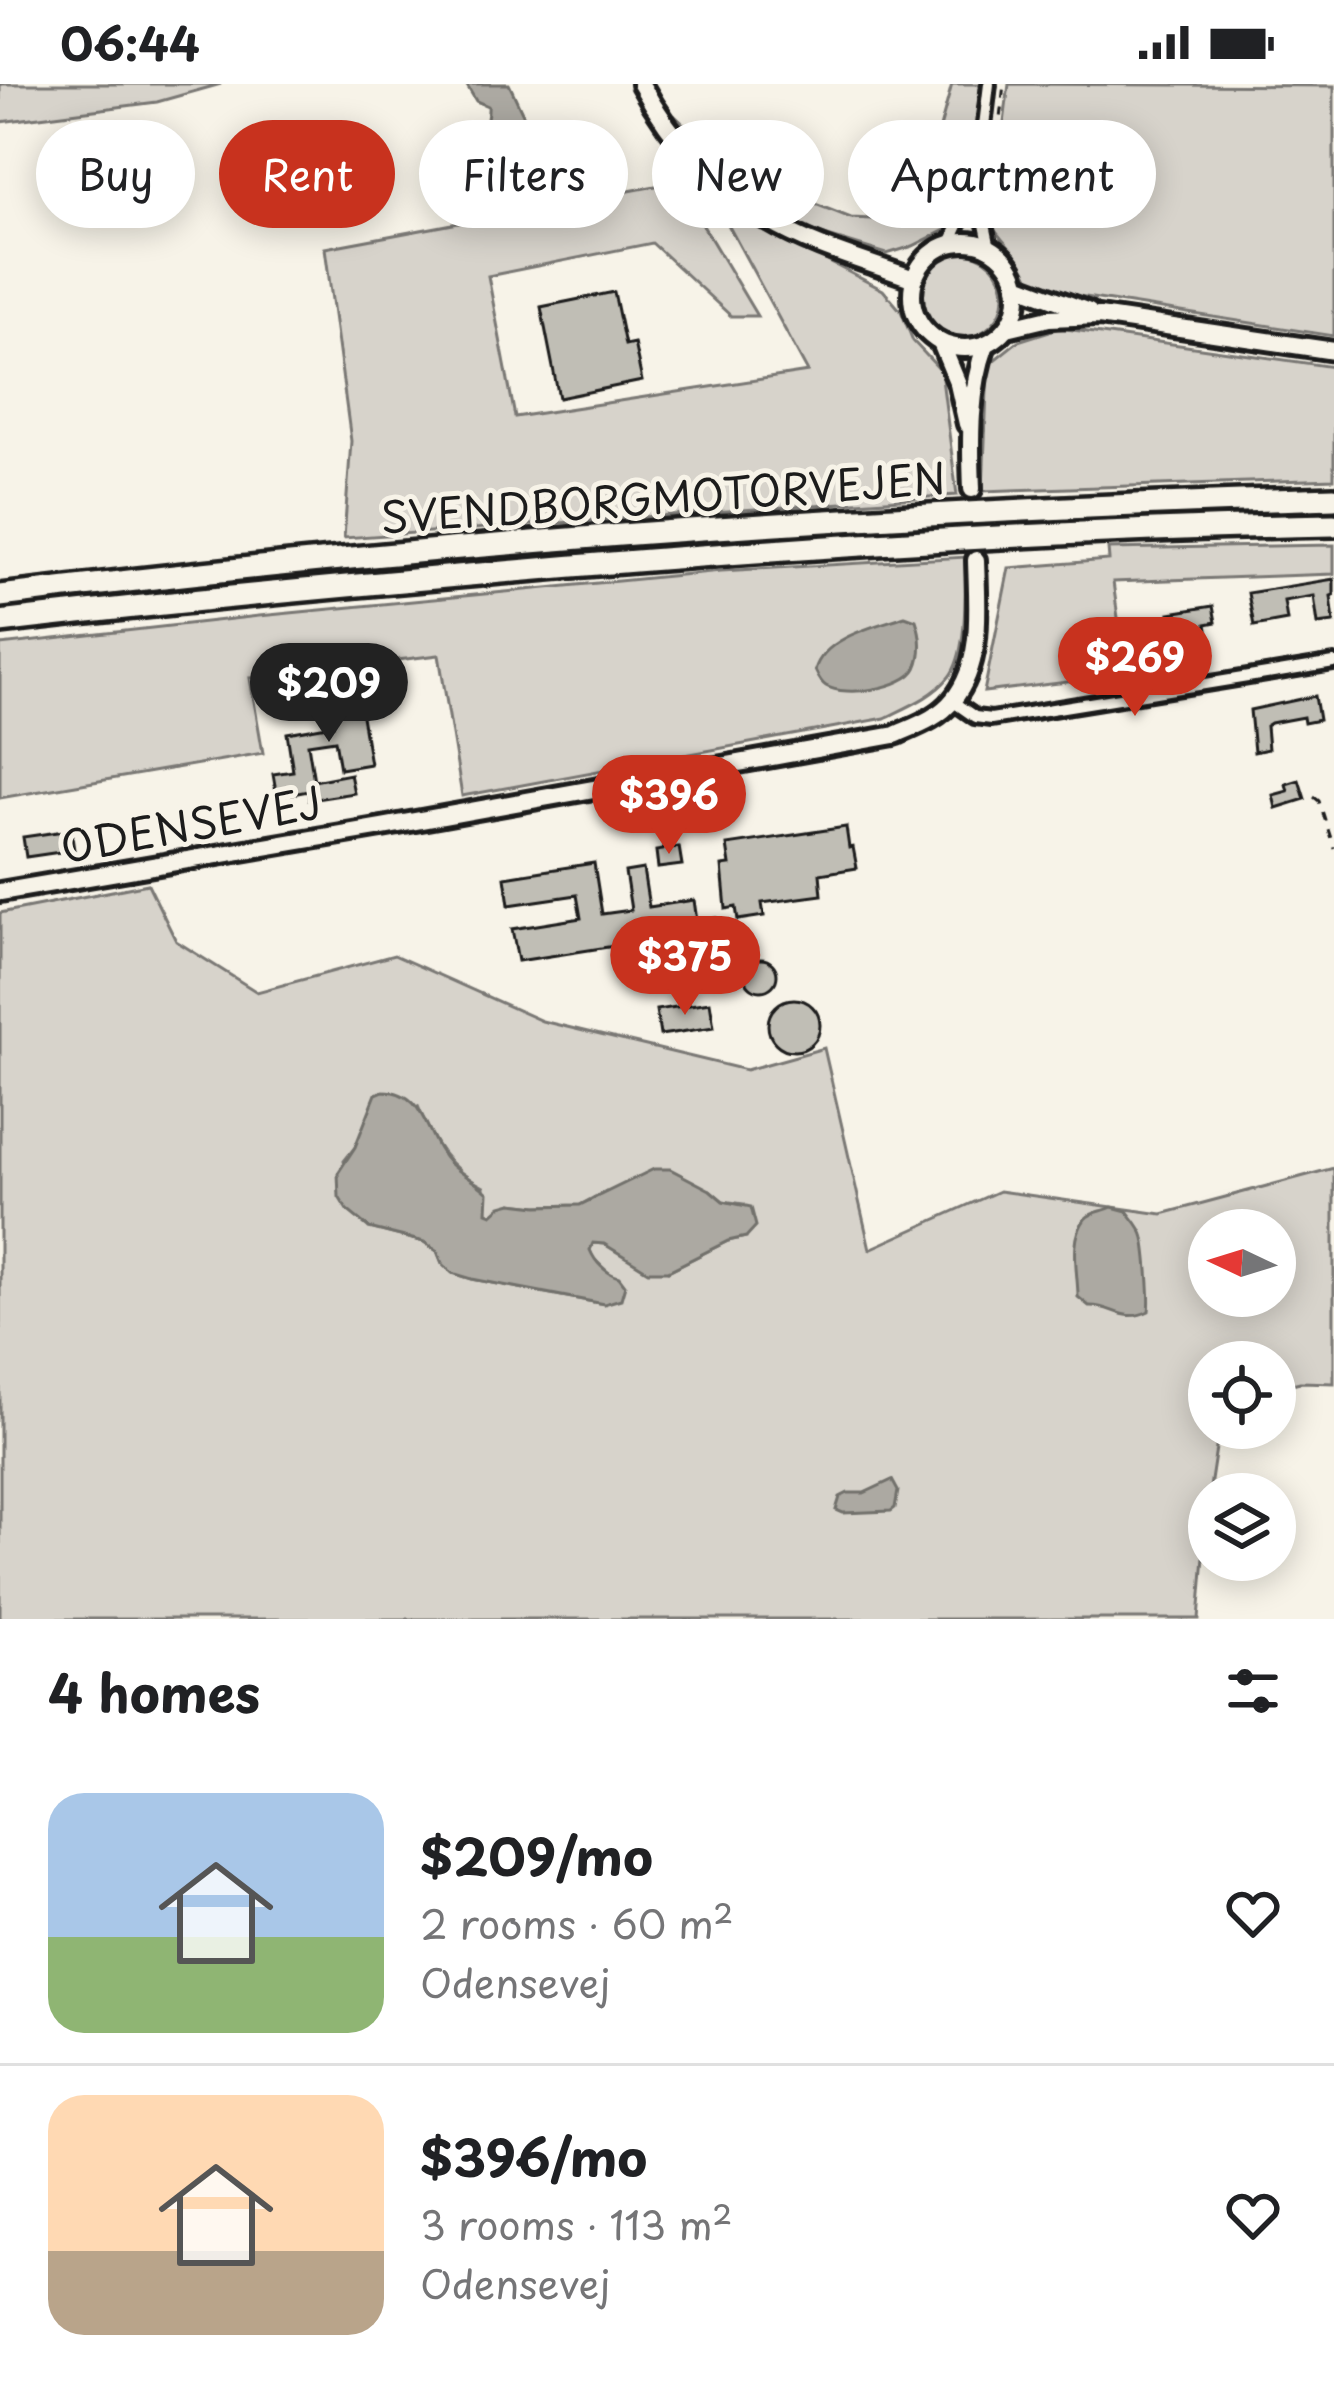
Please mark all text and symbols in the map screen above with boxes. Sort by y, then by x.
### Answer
text: 06:44 [60,8,200,76]
chip: Buy [36,120,195,228]
chip: Rent [219,120,395,228]
chip: Filters [419,120,628,228]
chip: New [652,120,824,228]
chip: Apartment [848,120,1156,228]
street label: SVENDBORGMOTORVEJEN [378,445,948,547]
pin: $269 [1064,617,1206,719]
text: $269 [1085,626,1185,685]
pin: $209 [258,643,400,745]
text: $209 [277,652,381,711]
pin: $396 [598,755,740,857]
text: $396 [619,764,719,823]
street label: ODENSEVEJ [55,769,327,877]
pin: $375 [614,916,756,1018]
text: $375 [637,925,733,984]
north arrow [1188,1209,1296,1317]
map controls [1188,1209,1296,1581]
button: locate [1188,1341,1296,1449]
button: layers [1188,1473,1296,1581]
text: 4 homes [48,1653,260,1730]
icon: filters [1220,1658,1286,1724]
text: $209/mo [420,1816,653,1893]
icon: home [144,1841,288,1985]
icon: heart [1220,1880,1286,1946]
text: 2 rooms · 60 m² [420,1893,734,1952]
text: Odensevej [420,1952,610,2011]
text: $396/mo [420,2117,647,2194]
icon: home [144,2143,288,2287]
icon: heart [1220,2182,1286,2248]
text: 3 rooms · 113 m² [420,2194,733,2253]
text: Odensevej [420,2253,610,2312]

